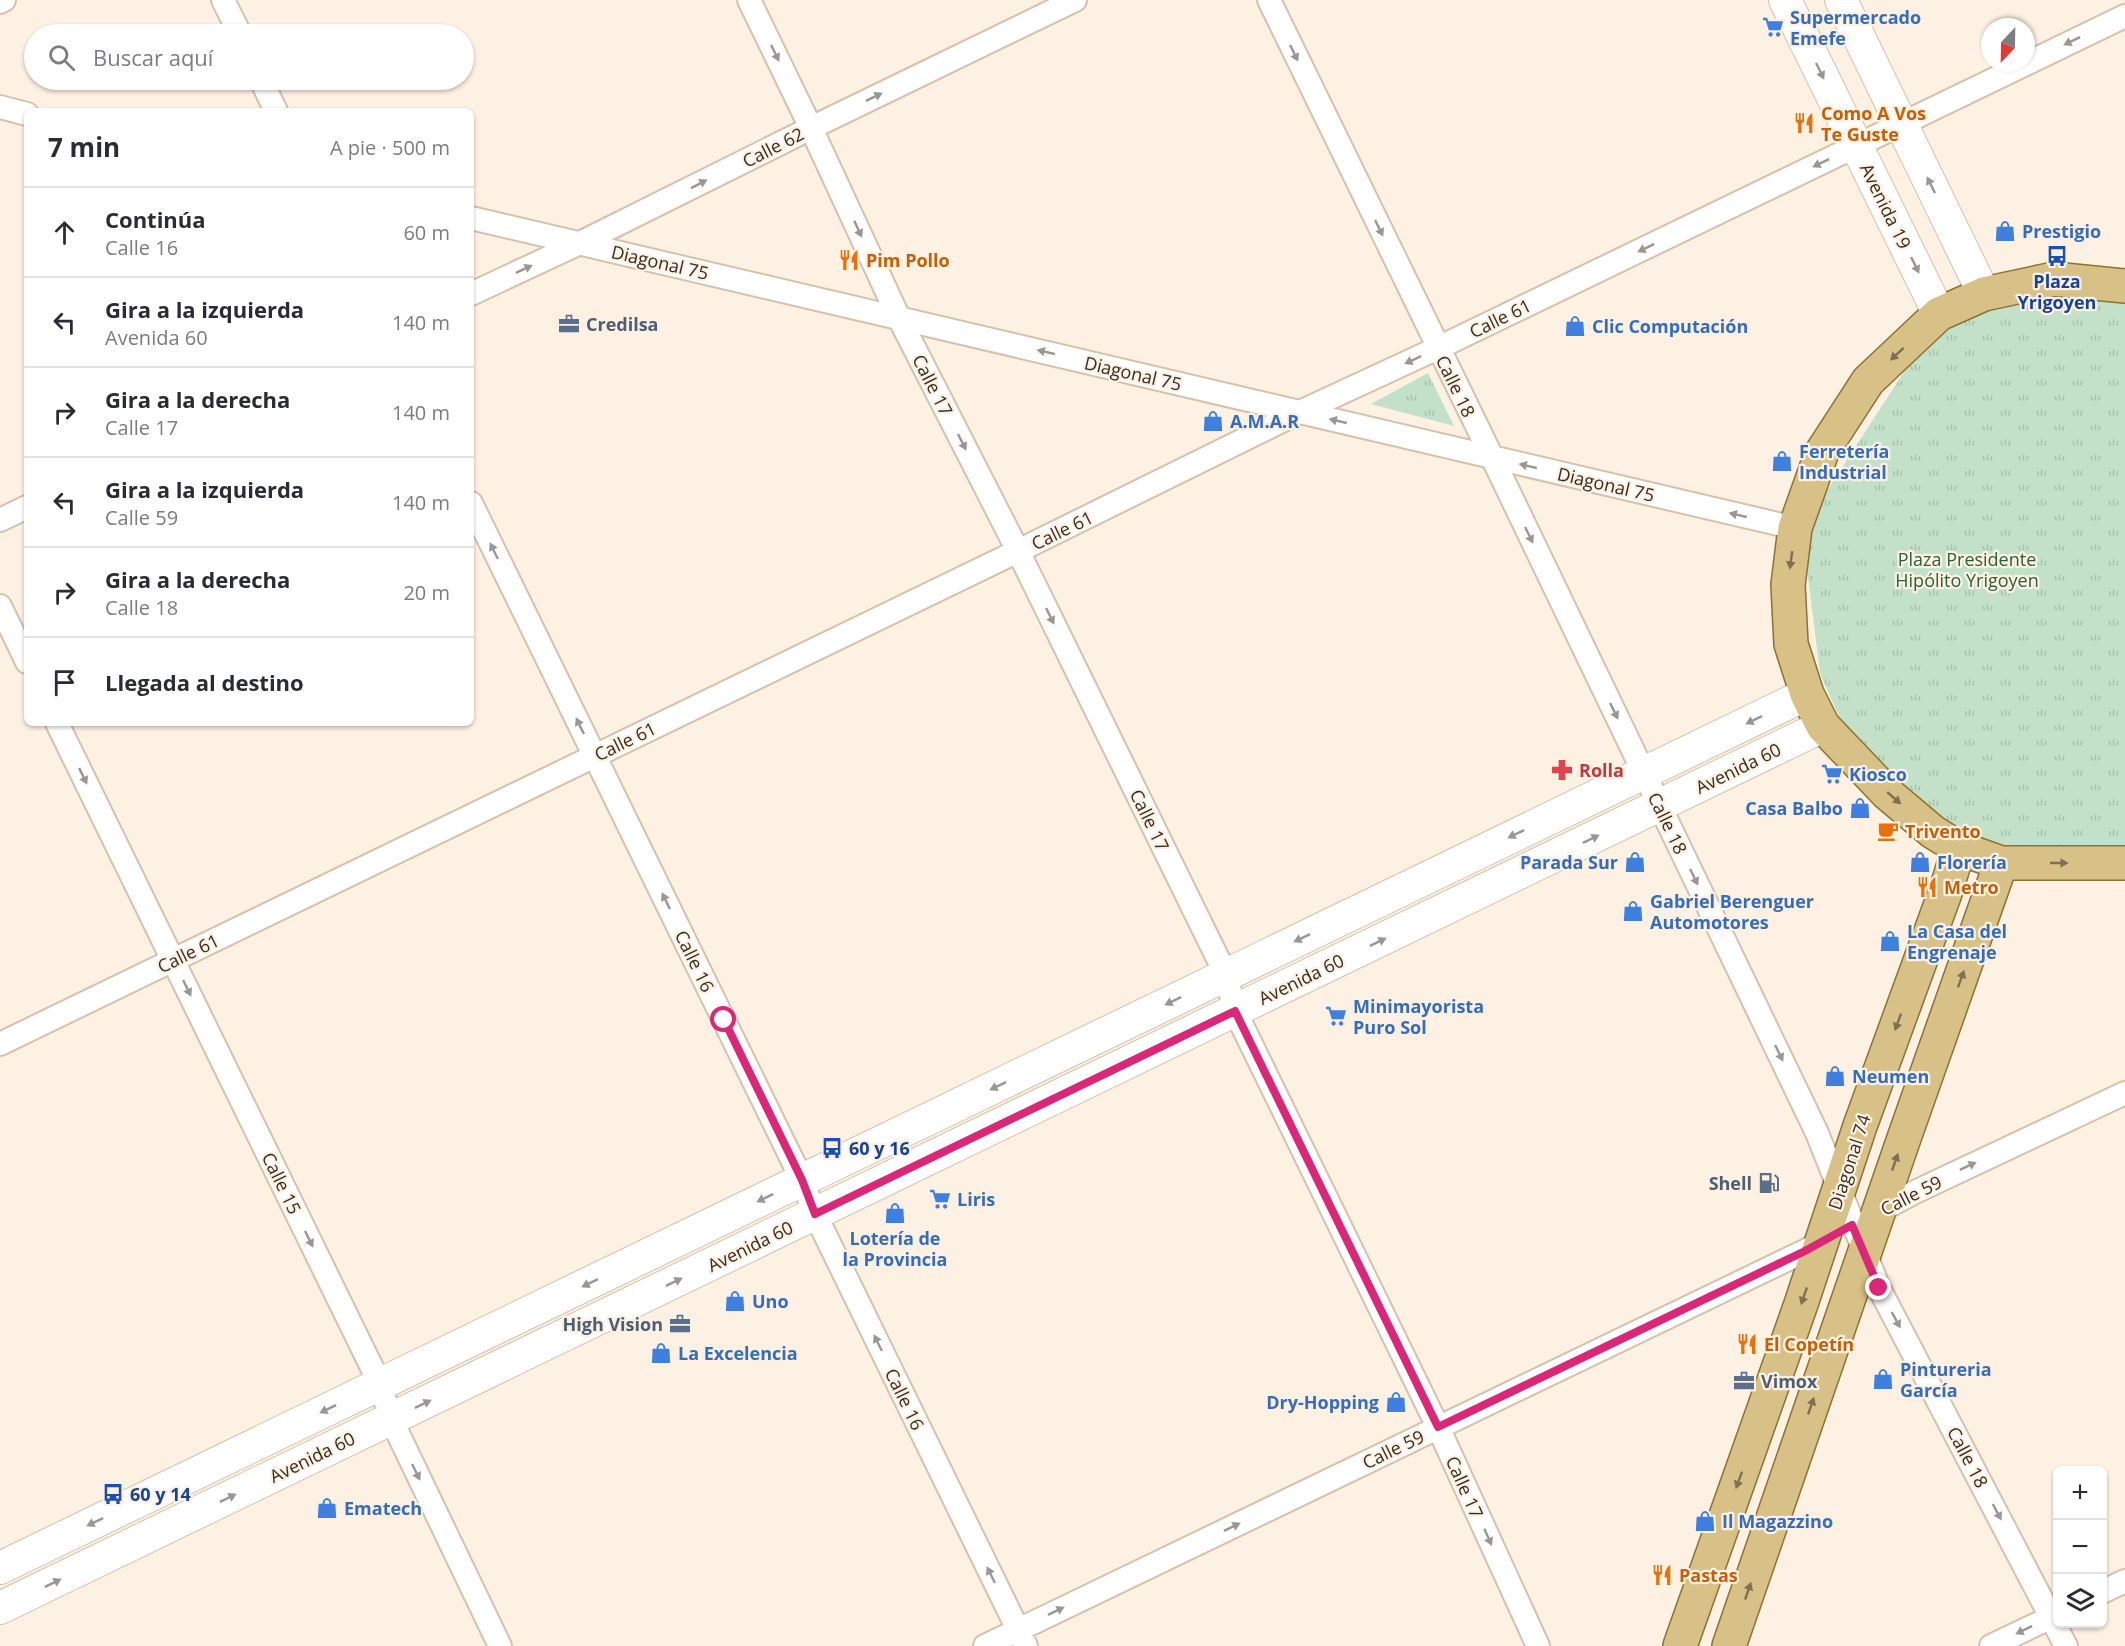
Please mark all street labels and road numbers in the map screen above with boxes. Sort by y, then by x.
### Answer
street label: Calle 62 [738,121,808,173]
street label: Avenida 19 [1855,159,1917,253]
street label: Diagonal 75 [609,239,711,285]
street label: Calle 61 [1465,293,1535,343]
street label: Calle 17 [907,350,959,420]
street label: Diagonal 75 [1082,350,1184,396]
street label: Calle 18 [1431,351,1481,421]
street label: Diagonal 75 [1555,461,1657,507]
street label: Calle 61 [1027,505,1097,555]
street label: Calle 61 [590,716,660,766]
street label: Avenida 60 [1691,737,1785,799]
street label: Calle 17 [1125,785,1175,855]
street label: Calle 18 [1643,788,1693,858]
street label: Calle 16 [670,926,720,996]
street label: Calle 61 [153,928,223,978]
street label: Avenida 60 [1254,948,1348,1010]
street label: Diagonal 74 [1822,1111,1876,1213]
street label: Calle 15 [257,1148,307,1218]
street label: Calle 59 [1876,1169,1946,1221]
street label: Avenida 60 [703,1215,797,1277]
street label: Calle 16 [880,1364,930,1434]
street label: Calle 18 [1942,1422,1994,1492]
street label: Calle 59 [1358,1424,1428,1474]
street label: Avenida 60 [265,1426,359,1488]
street label: Calle 17 [1441,1452,1489,1522]

